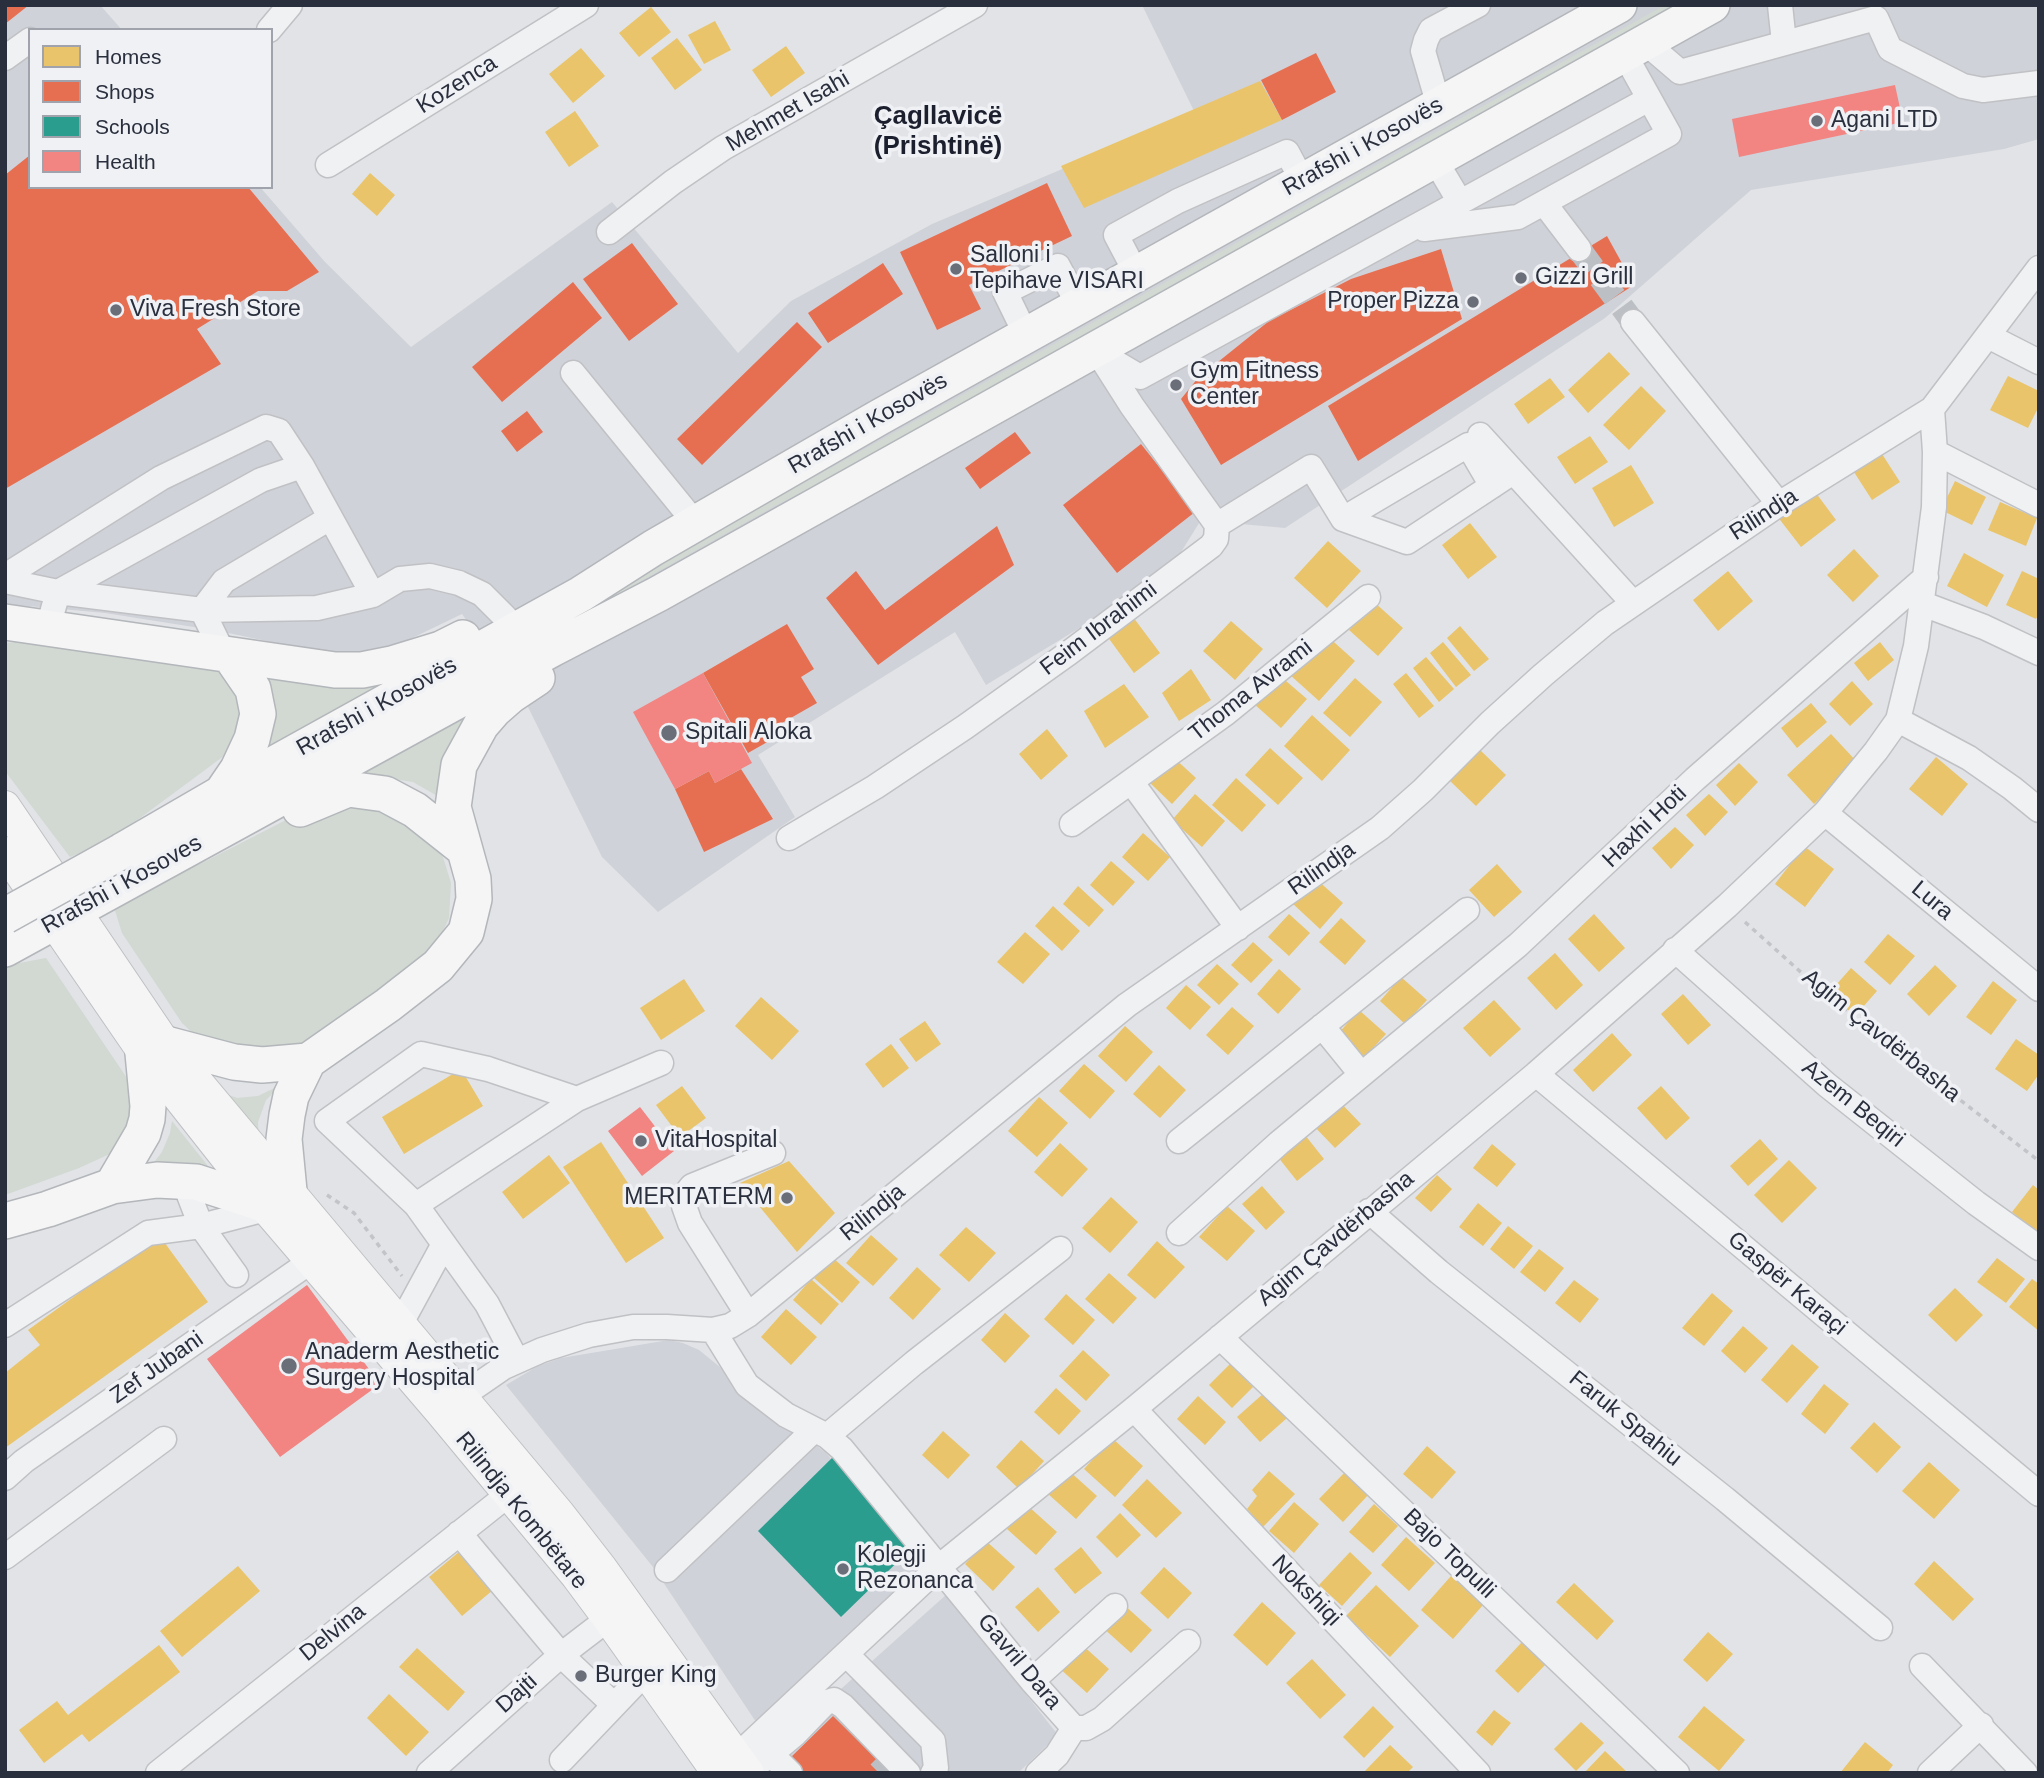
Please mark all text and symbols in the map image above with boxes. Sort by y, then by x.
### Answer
legend [28,28,273,189]
text: Homes [95,45,162,68]
street label: Kozenca [412,50,502,120]
street label: Mehmet Isahi [721,66,855,158]
text: Shops [95,80,155,103]
street label: Rrafshi i Kosovës [1278,92,1448,202]
district label: Çagllavicë (Prishtinë) [874,101,1002,162]
place label: Agani LTD [1831,107,1938,135]
marker: Agani LTD [1809,113,1825,129]
text: Schools [95,115,170,138]
text: Health [95,150,156,173]
place label: Salloni i Tepihave VISARI [970,242,1144,296]
marker: Salloni i Tepihave VISARI [948,261,964,277]
place label: Gizzi Grill [1535,264,1633,292]
marker: Gizzi Grill [1513,270,1529,286]
place label: Proper Pizza [1327,288,1459,316]
marker: Proper Pizza [1465,294,1481,310]
place label: Viva Fresh Store [130,296,301,324]
marker: Viva Fresh Store [108,302,124,318]
place label: Gym Fitness Center [1190,358,1319,412]
street label: Rrafshi i Kosovës [784,367,952,481]
marker: Gym Fitness Center [1168,377,1184,393]
street label: Rilindja [1725,483,1803,547]
street label: Feim Ibrahimi [1035,576,1163,682]
street label: Thoma Avrami [1184,634,1318,748]
street label: Rrafshi i Kosovës [292,652,462,762]
place label: Spitali Aloka [685,719,812,747]
marker: Spitali Aloka [659,723,679,743]
street label: Haxhi Hoti [1597,780,1693,874]
street label: Rrafshi i Kosoves [37,830,207,940]
street label: Rilindja [1283,836,1361,902]
street label: Lura [1905,876,1959,926]
street label: Agim Çavdërbasha [1796,964,1966,1108]
street label: Azem Beqiri [1796,1054,1910,1154]
place label: VitaHospital [655,1127,777,1155]
marker: VitaHospital [633,1133,649,1149]
street label: Agim Çavdërbasha [1252,1166,1420,1312]
street label: Rilindja [835,1179,911,1247]
place label: MERITATERM [624,1184,773,1212]
marker: MERITATERM [779,1190,795,1206]
street label: Gaspër Karaçi [1722,1226,1852,1342]
street label: Zef Jubani [105,1326,209,1410]
place label: Anaderm Aesthetic Surgery Hospital [305,1339,499,1393]
marker: Anaderm Aesthetic Surgery Hospital [279,1356,299,1376]
street label: Faruk Spahiu [1563,1365,1687,1473]
street label: Rilindja Kombëtare [449,1427,593,1595]
street label: Bajo Topulli [1397,1503,1501,1605]
place label: Kolegji Rezonanca [857,1542,973,1596]
street label: Nokshiqi [1265,1550,1347,1632]
marker: Kolegji Rezonanca [835,1561,851,1577]
street label: Delvina [295,1598,371,1668]
street label: Gavril Dara [971,1609,1067,1715]
place label: Burger King [595,1662,716,1690]
street label: Dajti [491,1668,543,1720]
marker: Burger King [573,1668,589,1684]

